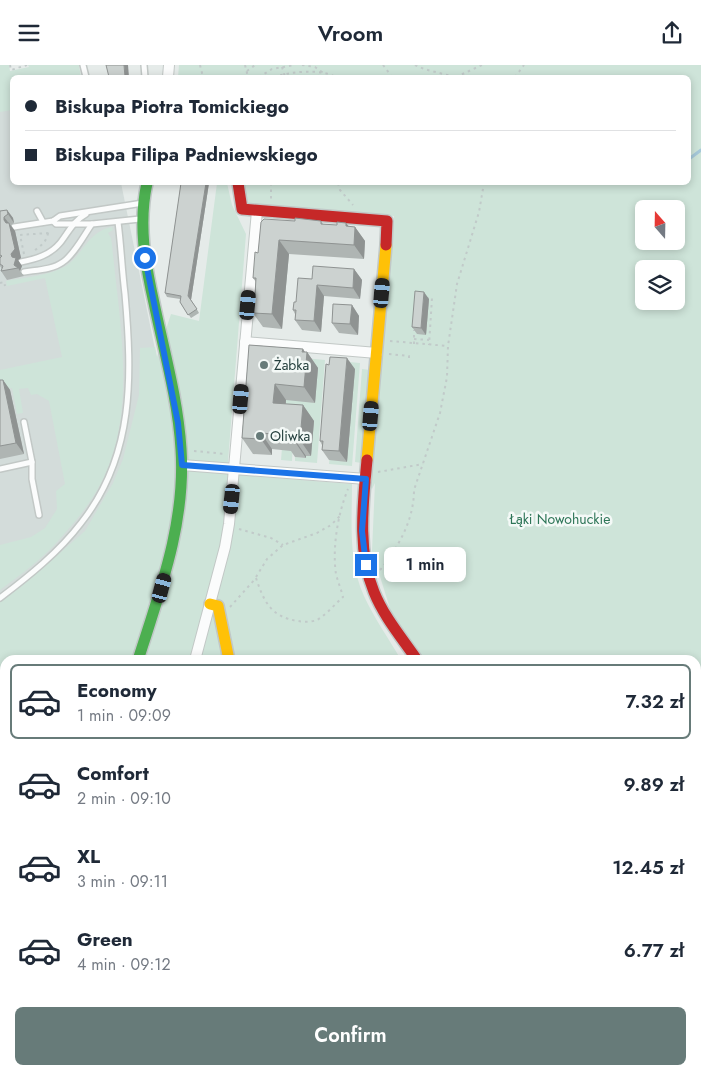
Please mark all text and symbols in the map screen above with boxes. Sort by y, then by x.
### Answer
text: Vroom [318,17,383,49]
icon: menu [15,19,43,47]
icon: share [658,19,686,47]
text: Biskupa Piotra Tomickiego [55,93,289,120]
text: Biskupa Filipa Padniewskiego [55,141,318,168]
north arrow [635,200,685,250]
map controls [635,200,685,310]
route start [134,247,156,269]
button: layers [635,260,685,310]
car [373,277,390,309]
car [239,289,256,321]
place label: Żabka [274,355,309,375]
marker: Żabka [258,359,270,371]
car [232,383,249,415]
car [362,400,379,432]
place label: Oliwka [270,426,310,446]
marker: Oliwka [254,430,266,442]
car [222,483,241,515]
park label: Łąki Nowohuckie [509,509,610,529]
callout: 1 min [384,547,466,583]
text: 1 min [406,553,444,576]
route end [355,554,377,576]
car [150,572,173,604]
text: Economy [77,677,157,704]
icon: car [17,679,62,724]
text: 7.32 zł [625,688,684,715]
text: 1 min · 09:09 [77,704,171,727]
text: Comfort [77,760,149,787]
icon: car [17,762,62,807]
text: 9.89 zł [623,771,684,798]
text: 2 min · 09:10 [77,787,171,810]
text: XL [77,843,100,870]
icon: car [17,845,62,890]
text: 12.45 zł [612,854,684,881]
text: 3 min · 09:11 [77,870,168,893]
text: Green [77,926,133,953]
icon: car [17,928,62,973]
text: 6.77 zł [624,937,684,964]
text: 4 min · 09:12 [77,953,171,976]
button: Confirm [15,1007,686,1065]

